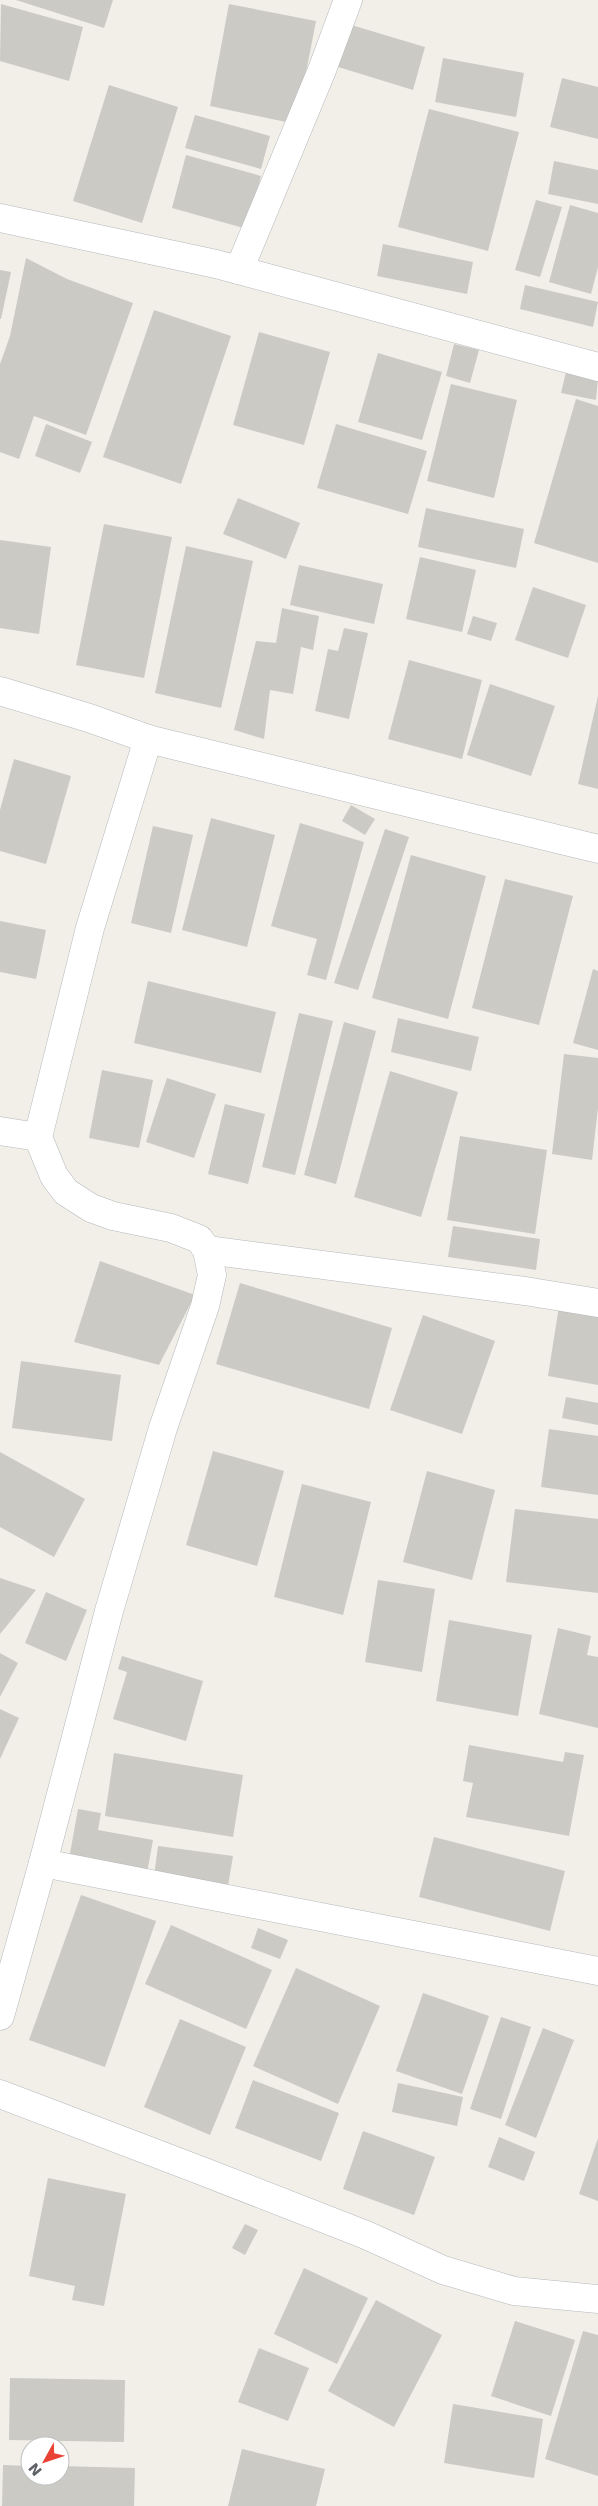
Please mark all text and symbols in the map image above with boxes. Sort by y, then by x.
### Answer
north arrow [20,2436,70,2486]
text: N [25,2460,45,2479]

